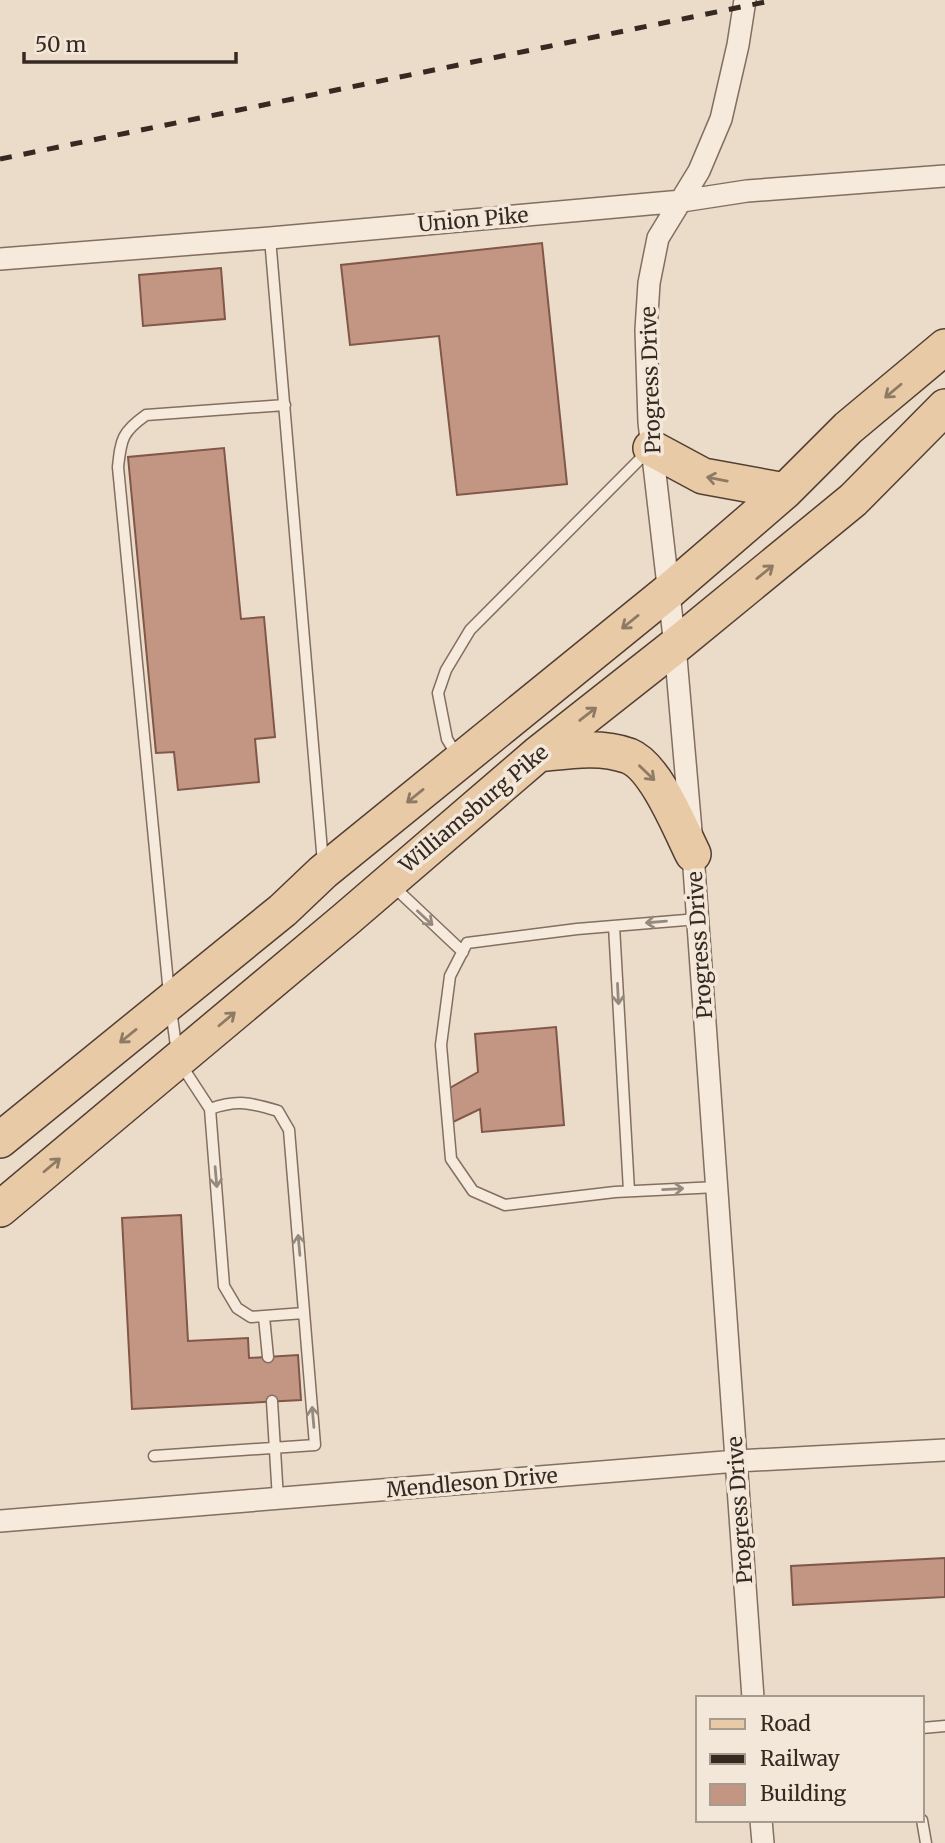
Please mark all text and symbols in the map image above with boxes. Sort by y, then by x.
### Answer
scale bar [24,21,236,65]
text: 50 m [35,31,86,58]
street label: Union Pike [417,201,529,238]
street label: Progress Drive [634,306,667,454]
one-way arrow [884,383,902,399]
one-way arrow [706,471,729,485]
one-way arrow [756,564,774,580]
one-way arrow [622,614,640,630]
one-way arrow [578,707,596,722]
street label: Williamsburg Pike [393,739,554,879]
one-way arrow [639,765,656,782]
one-way arrow [407,789,425,804]
street label: Progress Drive [681,870,718,1020]
one-way arrow [416,909,433,926]
one-way arrow [645,916,668,929]
one-way arrow [611,982,624,1005]
one-way arrow [217,1011,235,1027]
one-way arrow [119,1028,137,1044]
one-way arrow [43,1157,61,1173]
one-way arrow [210,1165,223,1188]
one-way arrow [661,1183,684,1196]
one-way arrow [292,1234,305,1257]
one-way arrow [306,1406,319,1429]
street label: Progress Drive [721,1435,758,1585]
street label: Mendleson Drive [385,1462,559,1503]
legend [696,1696,924,1822]
text: Road [760,1710,811,1737]
text: Railway [760,1745,841,1772]
text: Building [760,1780,847,1807]

